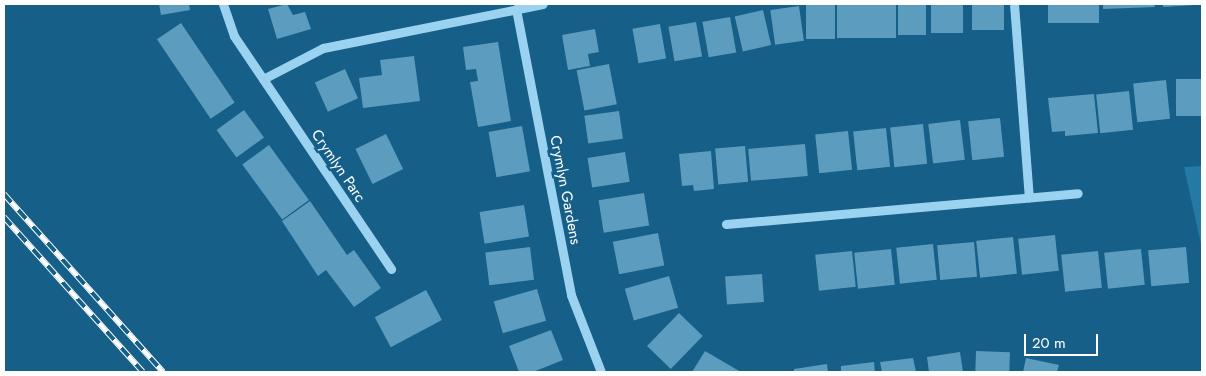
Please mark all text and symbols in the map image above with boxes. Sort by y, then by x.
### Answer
street label: Crymlyn Parc [307,126,369,206]
street label: Crymlyn Gardens [546,134,584,246]
scale bar [1026,324,1100,356]
text: 20 m [1032,332,1066,354]

